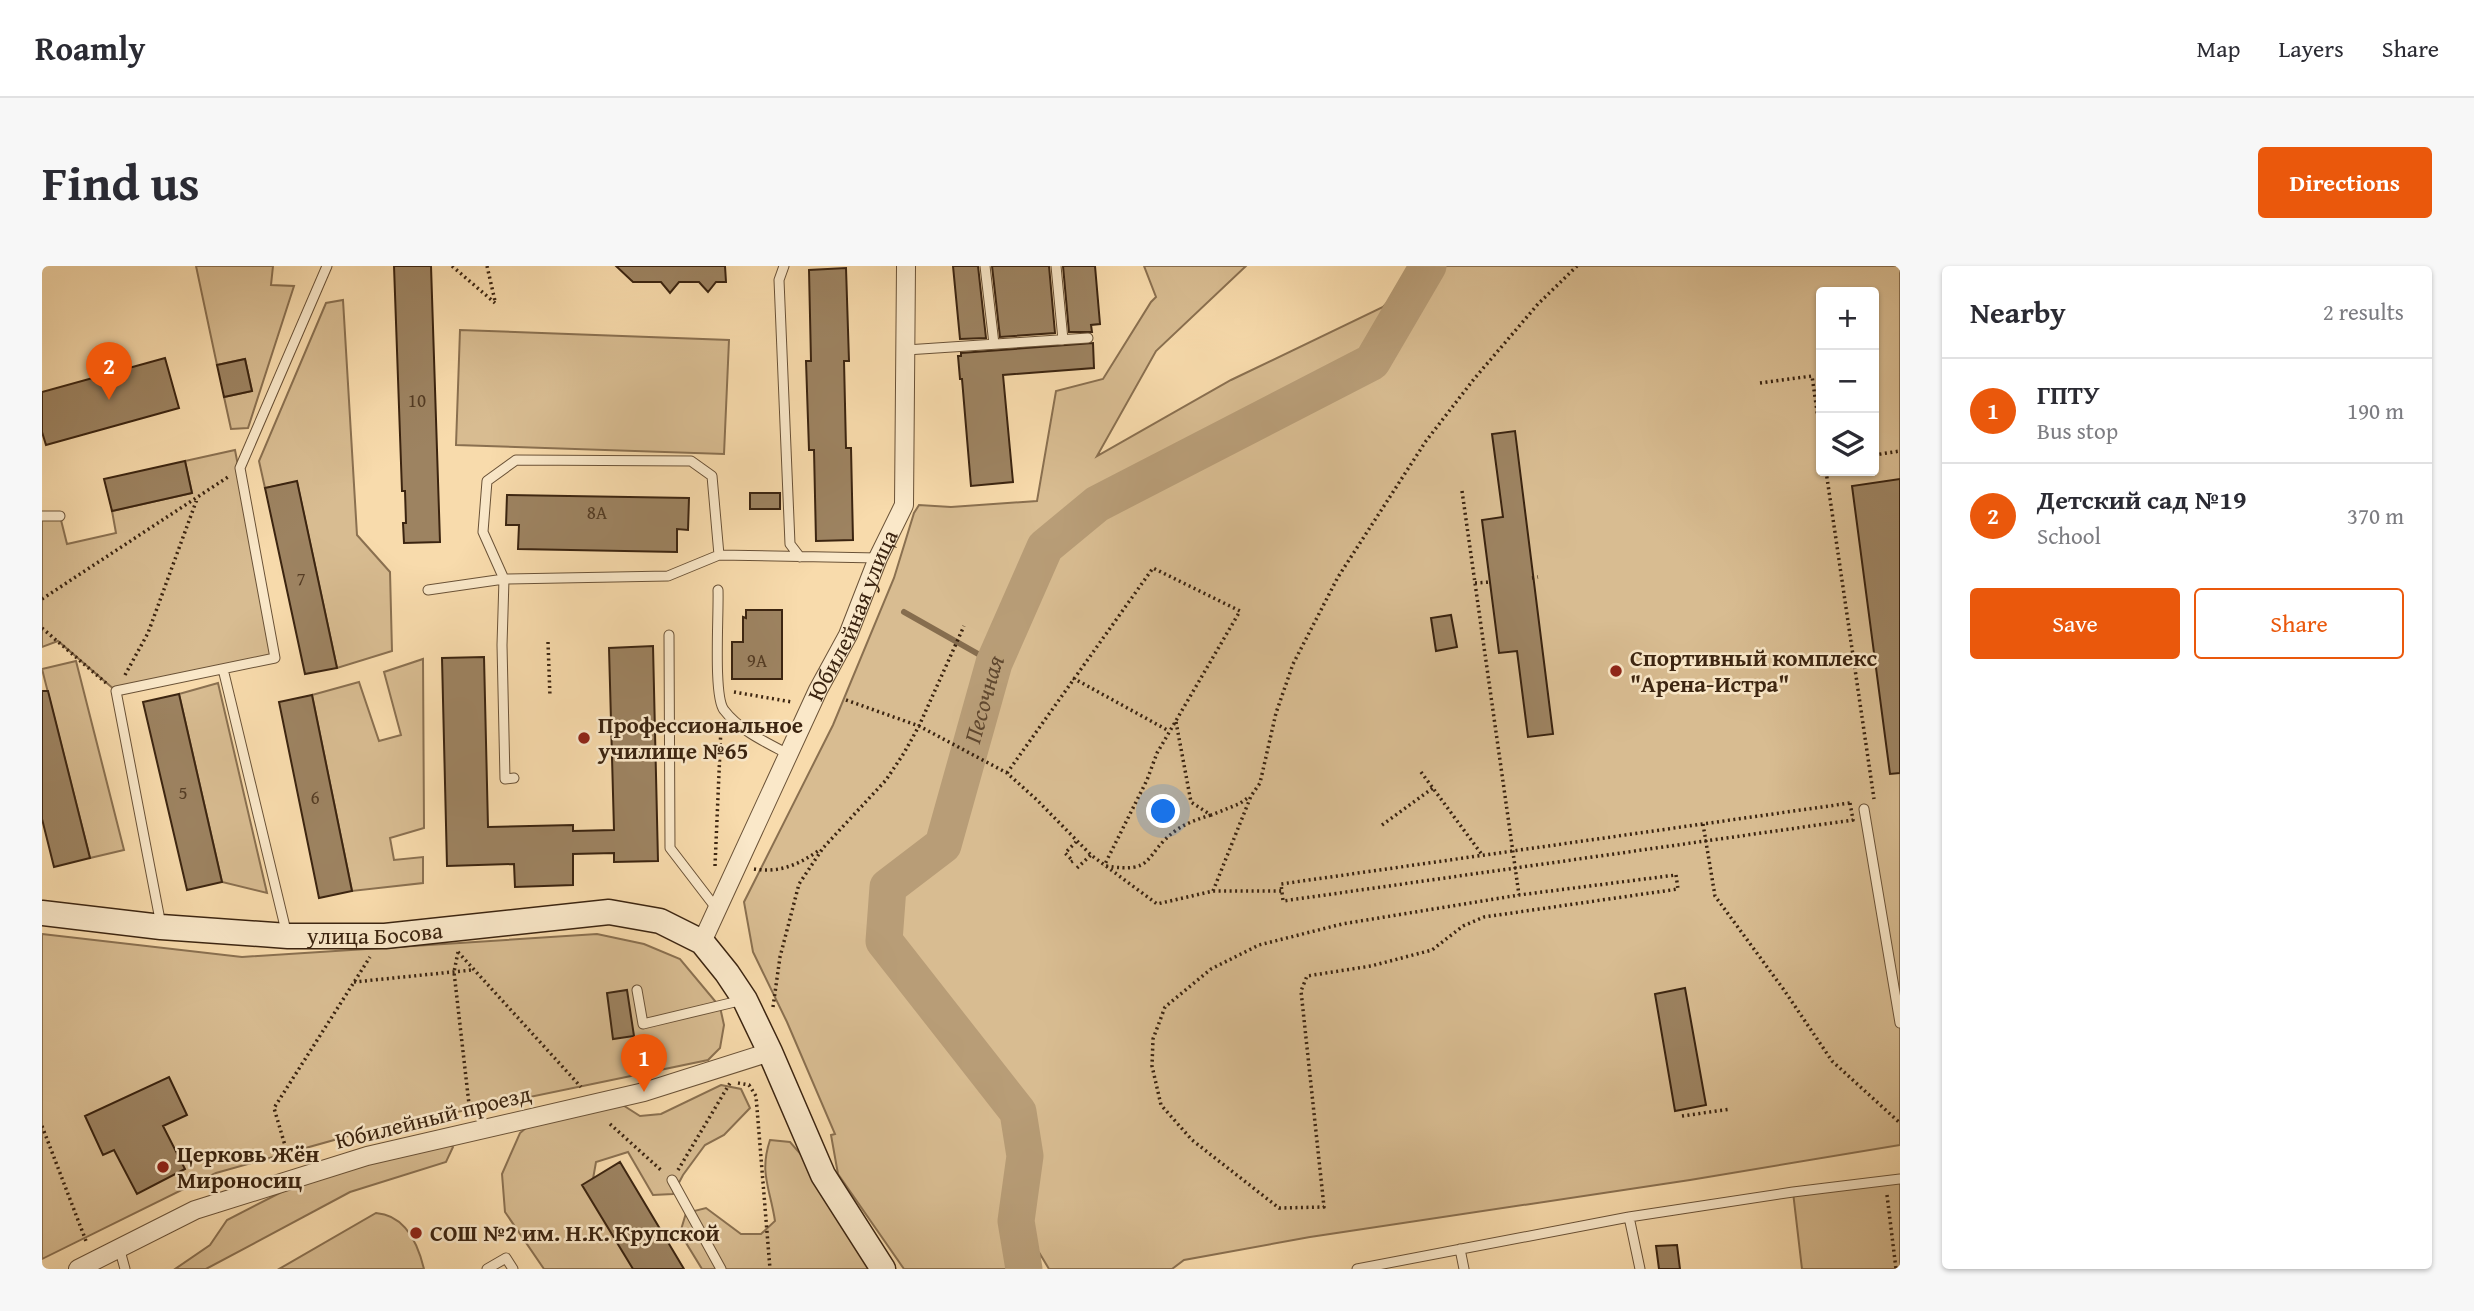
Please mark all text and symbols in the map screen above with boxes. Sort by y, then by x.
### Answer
text: Roamly [35,24,145,72]
text: Map [2197,31,2240,66]
text: Layers [2278,31,2344,66]
text: Share [2382,31,2439,66]
text: Find us [42,146,200,218]
button: Directions [2258,147,2432,218]
map controls [1816,287,1879,476]
button: + [1816,287,1879,350]
text: Nearby [1970,290,2066,334]
text: 2 results [2323,295,2404,328]
pin: 2 [86,342,132,400]
button: − [1816,350,1879,413]
text: ГПТУ [2037,375,2099,414]
house number: 10 [408,386,426,414]
text: 1 [1987,394,1999,427]
text: 190 m [2347,394,2404,427]
button: layers [1816,413,1879,476]
text: Bus stop [2037,414,2118,447]
text: Детский сад №19 [2037,480,2247,519]
house number: 8А [587,498,608,526]
text: 2 [1987,499,1999,532]
text: 370 m [2347,499,2404,532]
text: School [2037,519,2101,552]
street label: Юбилейная улица [798,524,906,706]
house number: 7 [296,564,306,592]
button: Save [1970,588,2180,659]
button: Share [2194,588,2404,659]
place label: Спортивный комплекс "Арена-Истра" [1630,641,1878,700]
house number: 9А [747,646,768,674]
water label: Песочная [954,649,1013,747]
marker: Спортивный комплекс "Арена-Истра" [1608,663,1624,679]
place label: Профессиональное училище №65 [597,708,803,767]
marker: Профессиональное училище №65 [576,730,592,746]
house number: 5 [178,778,188,806]
house number: 6 [310,783,320,811]
your location [1146,794,1180,828]
street label: улица Босова [306,913,444,952]
pin: 1 [621,1034,667,1092]
street label: Юбилейный проезд [331,1076,535,1157]
place label: Церковь Жён Мироносиц [177,1137,319,1196]
marker: Церковь Жён Мироносиц [155,1159,171,1175]
place label: СОШ №2 им. Н.К. Крупской [430,1216,720,1249]
marker: СОШ №2 им. Н.К. Крупской [408,1225,424,1241]

